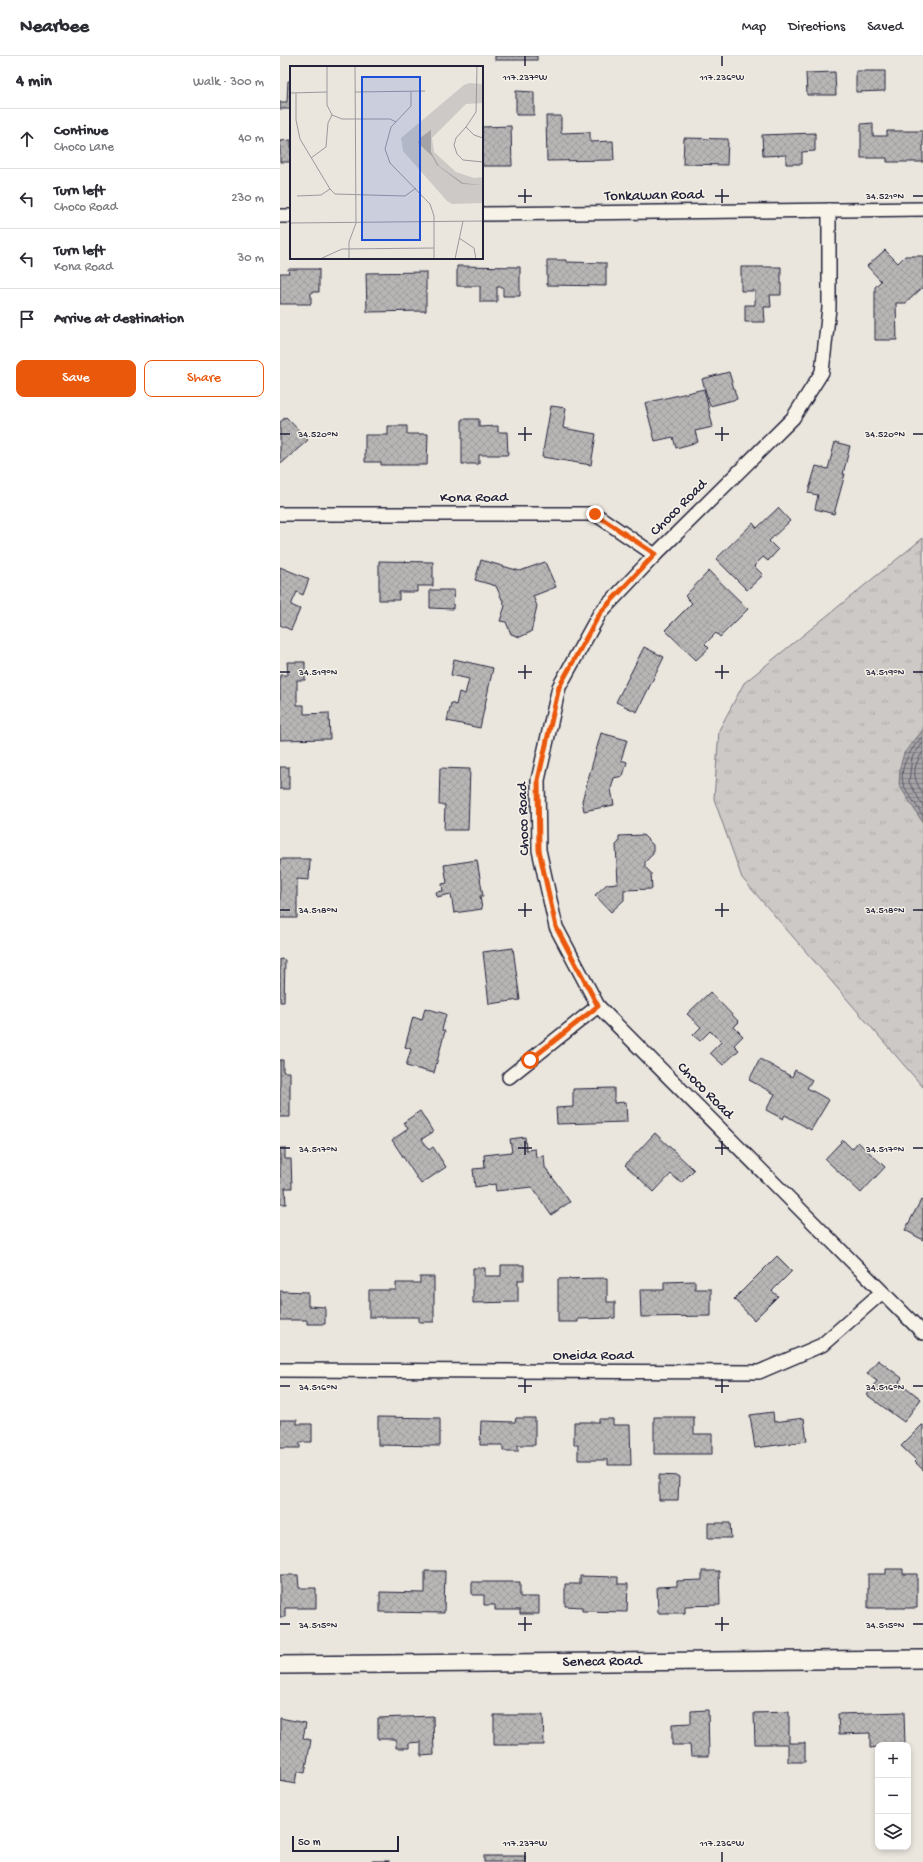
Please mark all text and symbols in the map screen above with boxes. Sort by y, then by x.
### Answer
text: Nearbee [20,16,89,39]
text: Map [742,19,766,36]
text: Directions [788,19,845,36]
text: Saved [867,19,903,36]
inset map [290,66,483,259]
text: 4 min [16,72,52,92]
text: 117.237°W [502,72,548,84]
text: 117.236°W [699,72,745,84]
text: Walk · 300 m [193,75,264,90]
text: Continue [54,122,108,140]
icon: ahead [16,128,38,150]
text: 40 m [238,131,264,146]
text: Choco Lane [54,140,114,155]
text: Turn left [54,182,105,200]
street label: Tonkawan Road [603,186,705,206]
icon: left [16,188,38,210]
text: 230 m [231,191,264,206]
text: 34.521°N [865,191,905,203]
text: Choco Road [54,200,117,215]
text: Turn left [54,242,105,260]
icon: left [16,248,38,270]
text: 30 m [238,251,264,266]
text: Kona Road [54,260,113,275]
icon: arrive [16,308,38,330]
text: Arrive at destination [54,310,184,328]
button: Save [16,360,136,397]
button: Share [144,360,264,397]
text: 34.520°N [297,429,338,441]
text: 34.520°N [864,429,905,441]
street label: Choco Road [647,475,712,540]
street label: Kona Road [440,489,509,507]
route end [586,505,604,523]
text: 34.519°N [298,667,338,679]
text: 34.519°N [865,667,905,679]
street label: Choco Road [514,781,534,856]
text: 34.518°N [298,905,338,917]
text: 34.518°N [865,905,905,917]
route start [521,1051,539,1069]
street label: Choco Road [673,1059,738,1124]
text: 34.517°N [298,1144,338,1156]
text: 34.517°N [865,1144,905,1156]
street label: Oneida Road [553,1347,634,1365]
text: 34.516°N [298,1382,338,1394]
text: 34.516°N [865,1382,905,1394]
text: 34.515°N [298,1620,338,1632]
text: 34.515°N [865,1620,905,1632]
street label: Seneca Road [562,1652,643,1672]
map controls [875,1742,911,1850]
button: + [875,1742,911,1778]
button: − [875,1778,911,1814]
button: layers [875,1814,911,1850]
scale bar [292,1834,399,1853]
text: 50 m [298,1837,320,1849]
text: 117.237°W [502,1838,548,1850]
text: 117.236°W [699,1838,745,1850]

